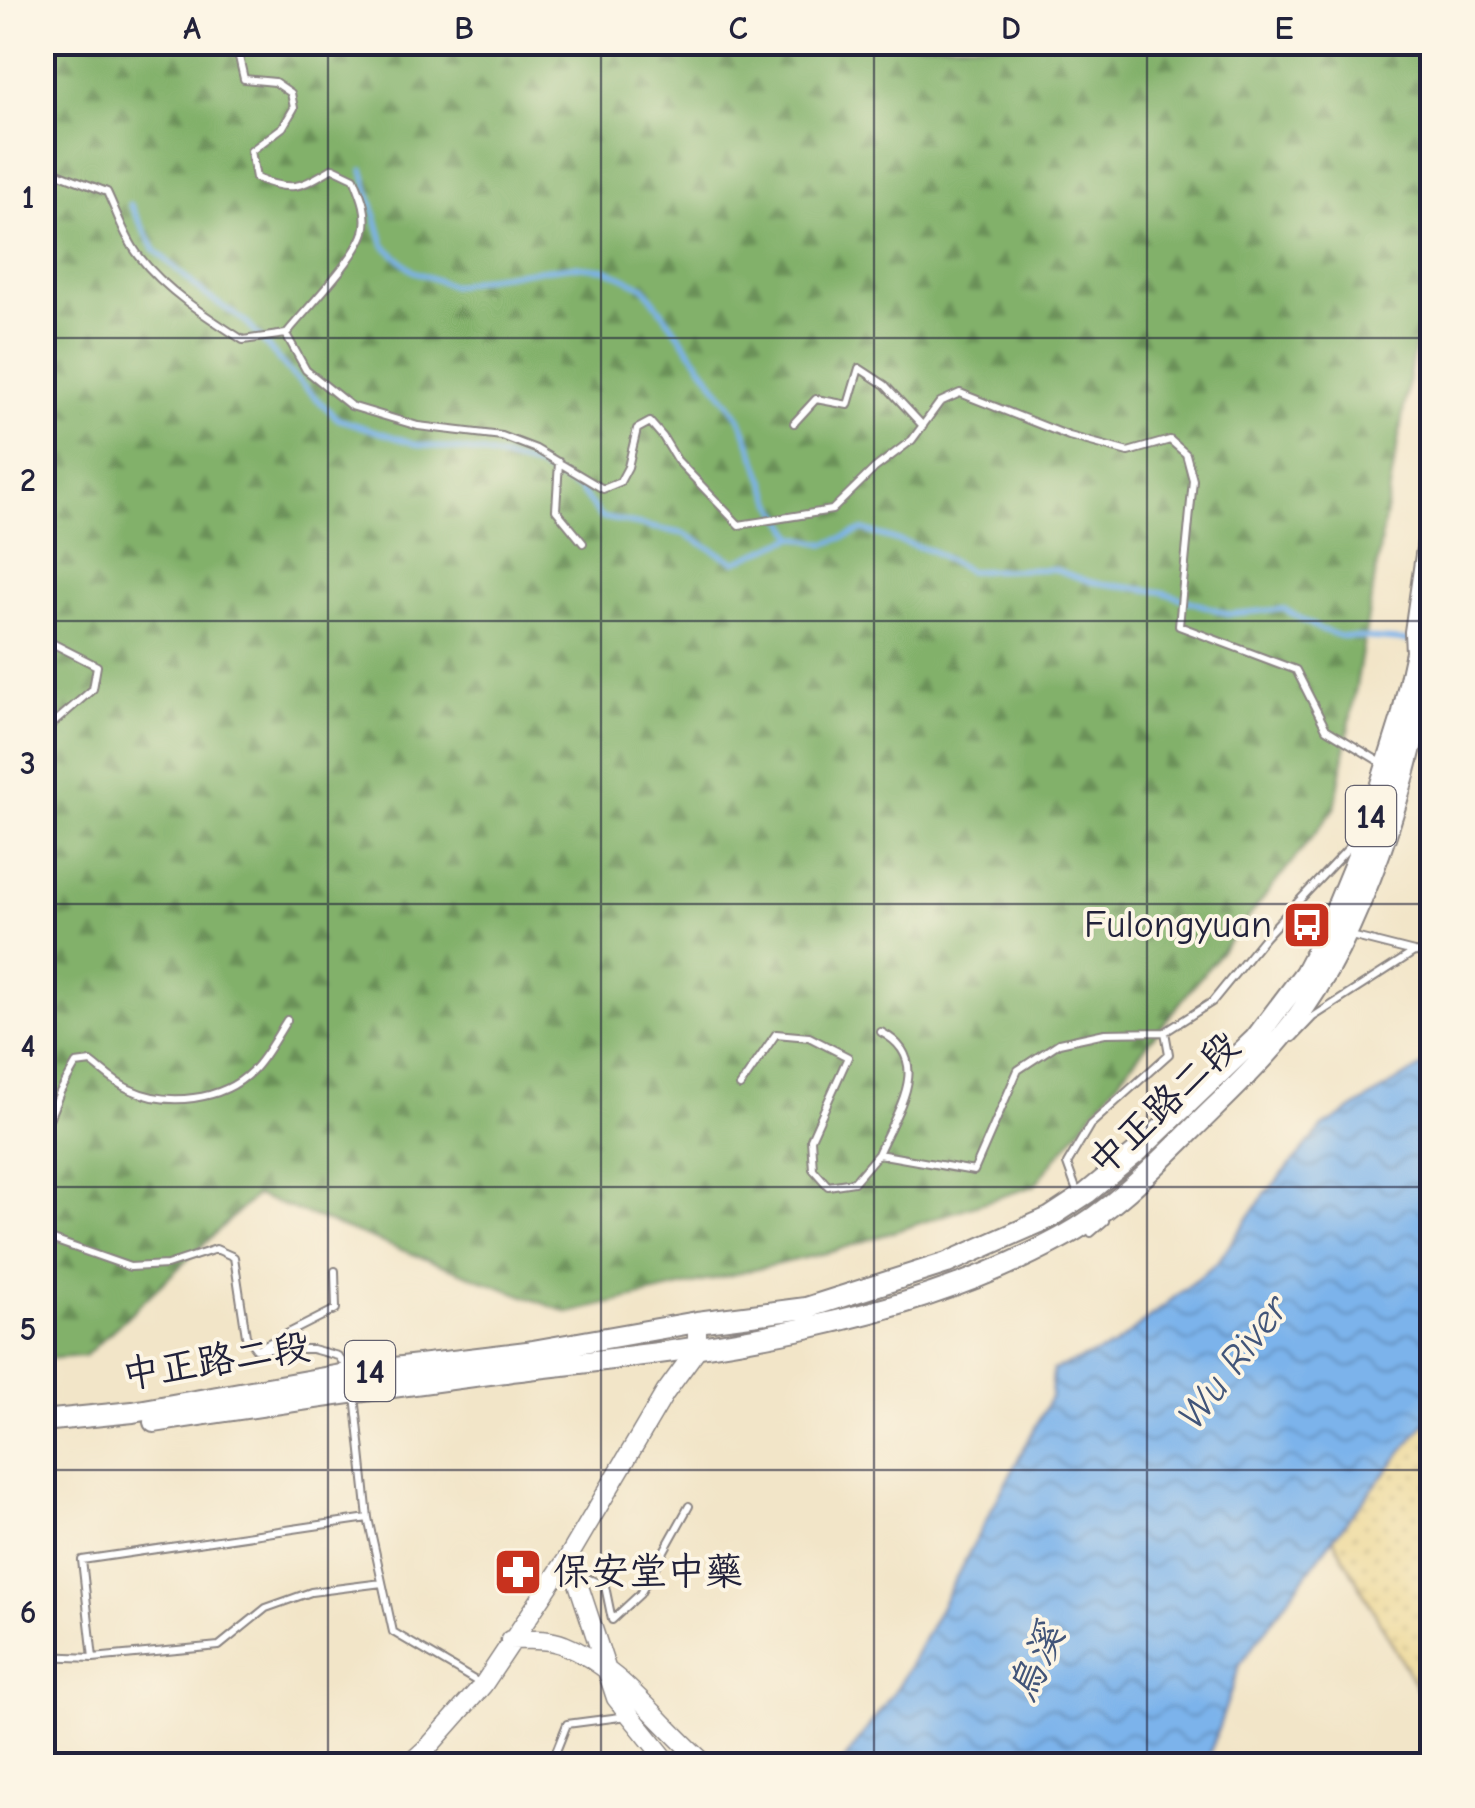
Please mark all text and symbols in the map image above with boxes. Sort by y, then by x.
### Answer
text: A [183,10,201,47]
text: B [454,10,474,47]
text: C [728,10,748,47]
text: D [1001,10,1021,47]
text: E [1275,10,1294,47]
text: 1 [22,179,34,216]
text: 2 [20,462,36,499]
text: 3 [20,745,36,782]
road number: 14 [1346,786,1396,846]
bus stop icon: Fulongyuan [1281,899,1333,951]
place label: Fulongyuan [1084,903,1272,947]
street label: 中正路二段 [1080,1023,1248,1185]
text: 4 [20,1028,36,1065]
water label: Wu River [1168,1285,1299,1438]
text: 5 [20,1311,37,1348]
street label: 中正路二段 [119,1324,313,1398]
road number: 14 [345,1341,395,1401]
pharmacy icon: 保安堂中藥 [492,1546,544,1598]
place label: 保安堂中藥 [553,1550,743,1594]
text: 6 [20,1594,36,1631]
water label: 烏溪 [998,1615,1075,1709]

